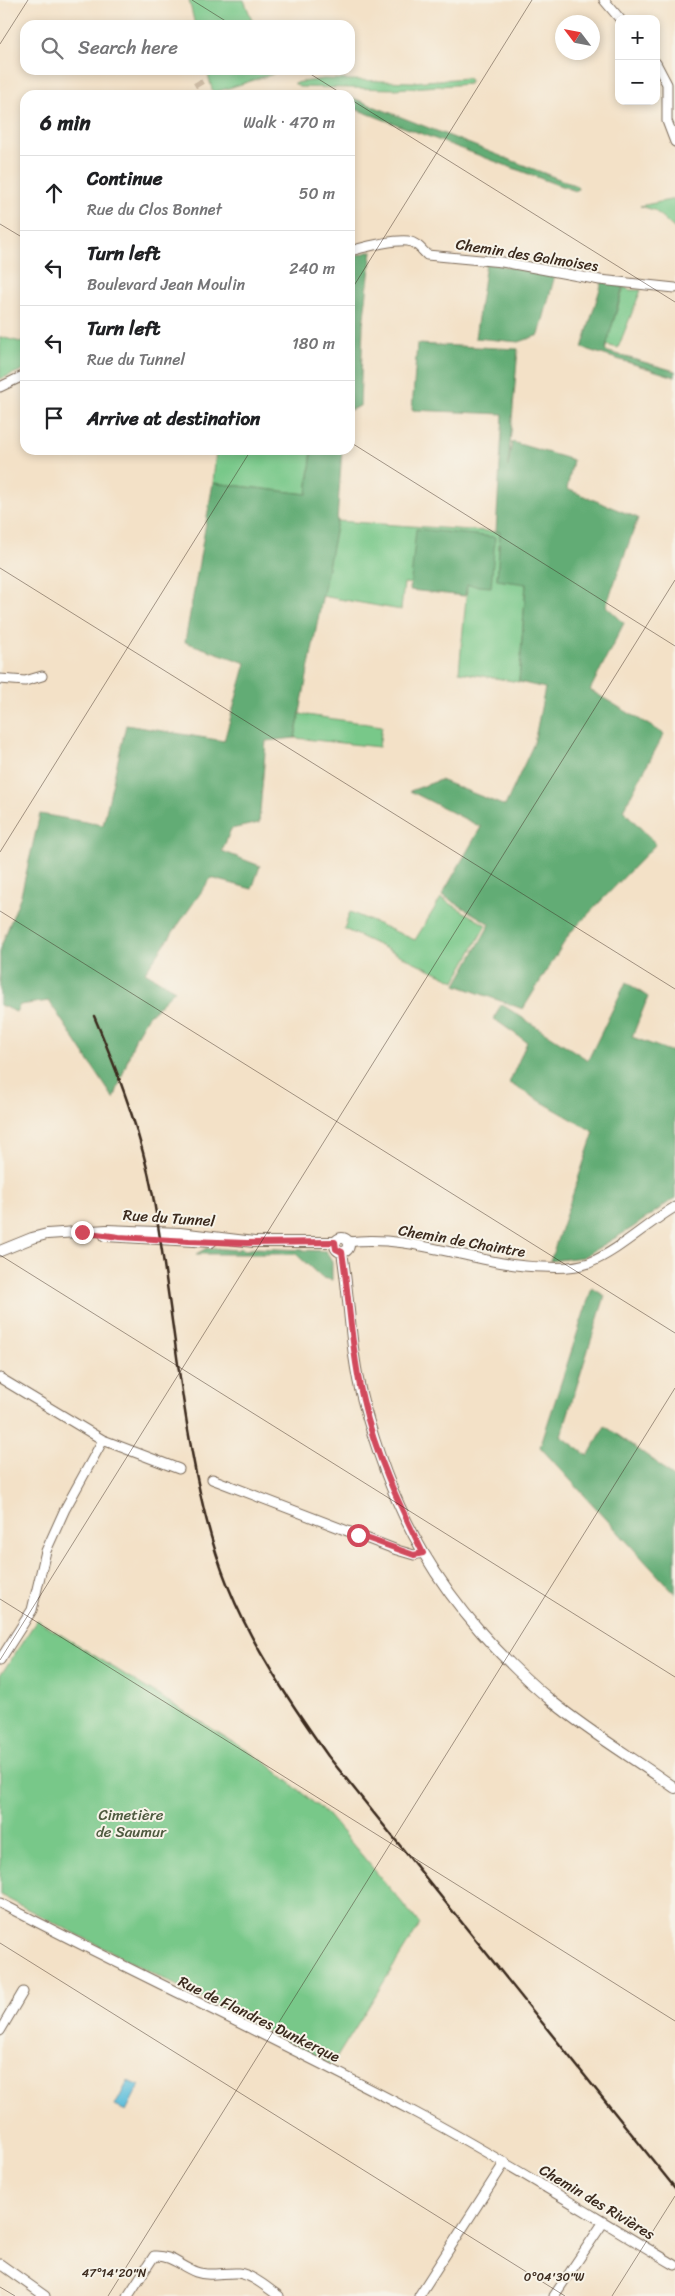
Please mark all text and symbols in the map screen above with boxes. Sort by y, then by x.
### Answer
north arrow [555,15,600,60]
map controls [615,15,660,105]
button: + [615,15,660,60]
search box [20,20,355,75]
text: Search here [78,31,178,64]
icon: search [38,34,66,62]
button: − [615,60,660,105]
text: 6 min [40,104,91,142]
text: Walk · 470 m [243,108,335,137]
text: Continue [87,162,163,195]
icon: ahead [40,179,68,207]
text: 50 m [299,179,335,208]
text: Rue du Clos Bonnet [87,195,222,224]
street label: Chemin des Galmoises [454,231,601,279]
text: Turn left [87,237,160,270]
icon: left [40,254,68,282]
text: 240 m [289,254,335,283]
text: Boulevard Jean Moulin [87,270,245,299]
text: Turn left [87,312,160,345]
icon: left [40,329,68,357]
text: 180 m [292,329,335,358]
text: Rue du Tunnel [87,345,185,374]
text: Arrive at destination [87,402,260,435]
icon: arrive [40,404,68,432]
street label: Rue du Tunnel [122,1202,216,1234]
street label: Chemin de Chaintre [396,1217,528,1265]
route end [71,1221,94,1244]
route start [347,1524,370,1547]
park label: Cimetière de Saumur [96,1802,167,1845]
street label: Rue de Flandres Dunkerque [174,1968,344,2070]
street label: Chemin des Rivières [534,2157,660,2247]
text: 47°14'20"N [82,2262,147,2284]
text: 0°04'30"W [524,2266,585,2288]

